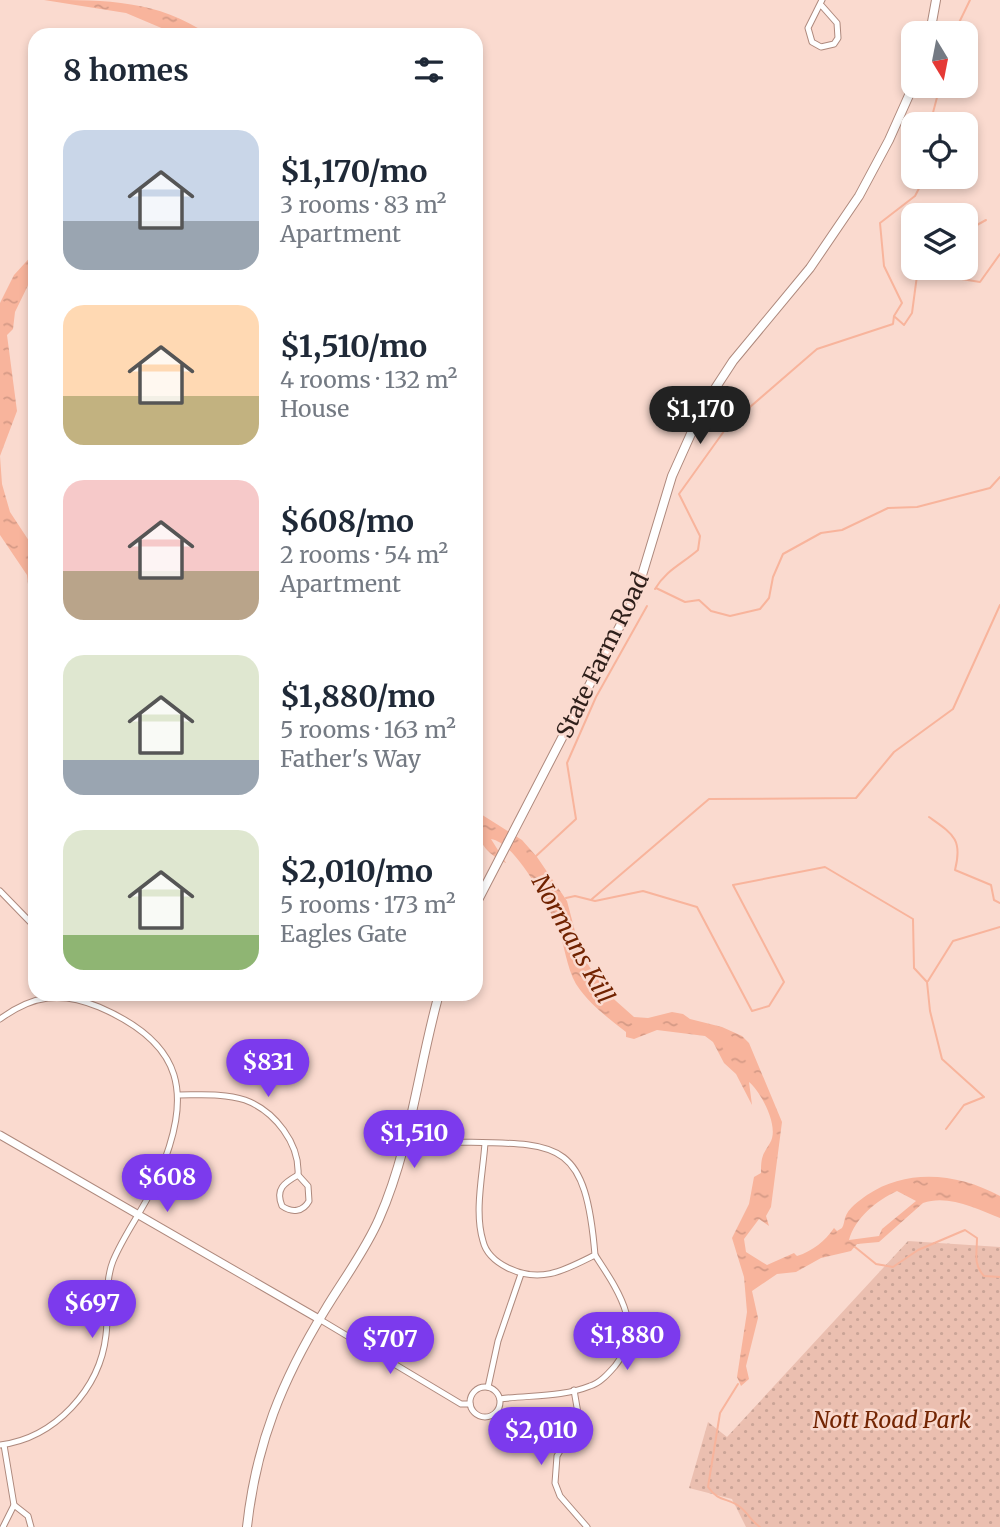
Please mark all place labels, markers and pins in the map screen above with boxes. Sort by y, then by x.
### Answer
pin: $1,170 [643,386,757,446]
pin: $831 [227,1040,309,1099]
pin: $1,510 [357,1110,471,1170]
pin: $608 [126,1154,208,1214]
pin: $697 [51,1280,133,1340]
pin: $1,880 [570,1312,684,1372]
pin: $707 [349,1316,431,1376]
pin: $2,010 [484,1408,598,1467]

